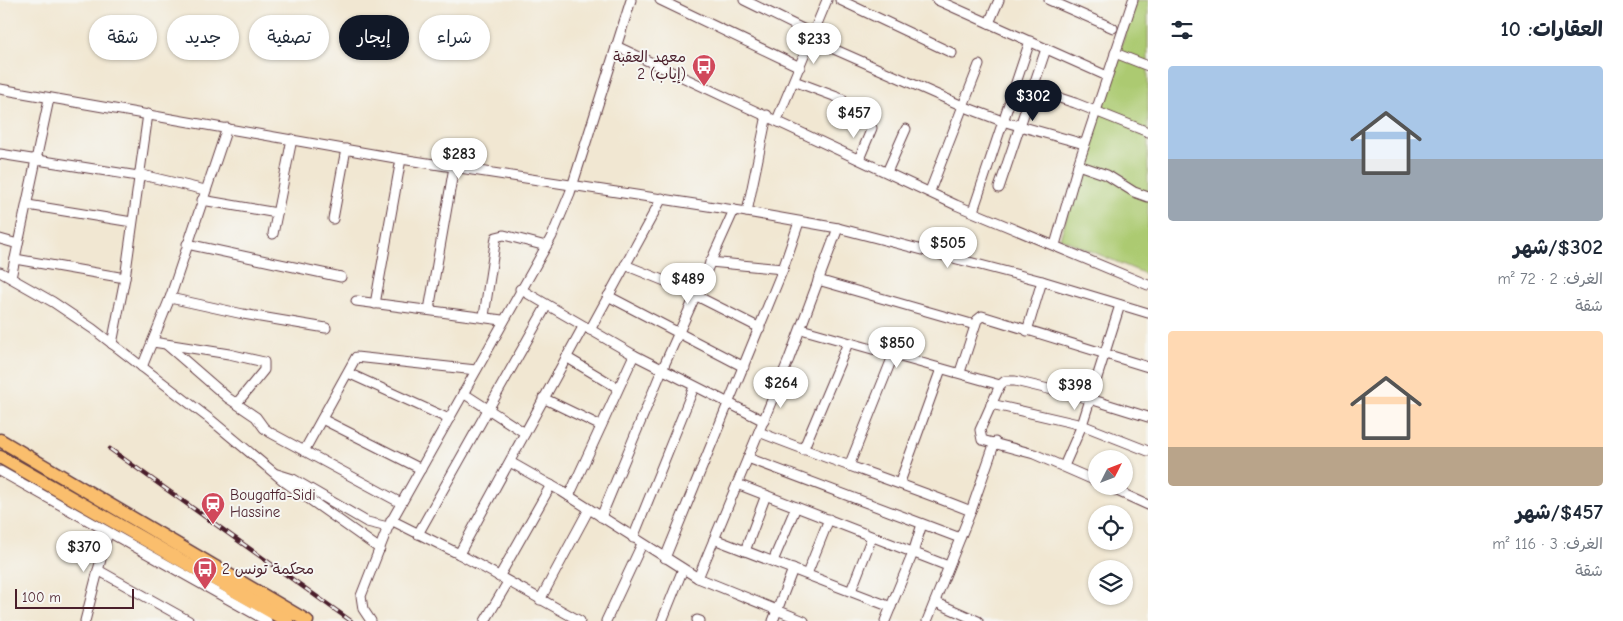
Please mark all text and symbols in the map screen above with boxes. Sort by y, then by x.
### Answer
chip: شقة [89,15,157,60]
chip: جديد [167,15,239,60]
chip: تصفية [249,15,329,60]
chip: إيجار [339,15,409,60]
chip: شراء [419,15,490,60]
icon: filters [1168,16,1196,44]
text: العقارات: 10 [1501,17,1603,41]
pin: $233 [784,22,844,65]
text: $233 [797,30,831,48]
place label: معهد العقبة 2 (إياب) [613,48,686,84]
bus stop icon: معهد العقبة 2 (إياب) [691,53,717,87]
pin: $302 [1003,80,1063,122]
text: $302 [1016,87,1050,105]
pin: $457 [824,96,884,139]
icon: home [1341,98,1431,188]
text: $457 [838,104,870,122]
pin: $283 [429,138,489,180]
text: $283 [442,145,476,163]
pin: $505 [918,226,978,269]
text: $505 [930,234,966,252]
text: $302/شهر [1513,235,1603,259]
pin: $489 [658,262,718,305]
text: $489 [671,270,705,288]
text: الغرف: 2 · 72 m² [1497,270,1603,288]
text: شقة [1575,297,1603,315]
pin: $850 [867,326,927,369]
text: $850 [879,334,915,352]
icon: home [1341,363,1431,453]
pin: $264 [751,366,811,409]
pin: $398 [1045,368,1105,411]
text: $264 [764,374,798,392]
text: $398 [1058,376,1092,394]
north arrow [1088,450,1132,495]
map controls [1088,450,1133,605]
place label: Bougatfa-Sidi Hassine [230,486,316,521]
station icon: Bougatfa-Sidi Hassine [200,491,226,525]
text: $457/شهر [1516,500,1603,524]
button: locate [1088,505,1133,550]
pin: $370 [54,530,114,573]
text: الغرف: 3 · 116 m² [1492,535,1603,553]
text: $370 [67,538,101,556]
bus stop icon: محكمة تونس 2 [192,556,218,590]
place label: محكمة تونس 2 [222,560,314,578]
button: layers [1088,560,1133,605]
text: شقة [1575,562,1603,580]
scale bar [15,586,134,609]
text: 100 m [22,589,61,606]

